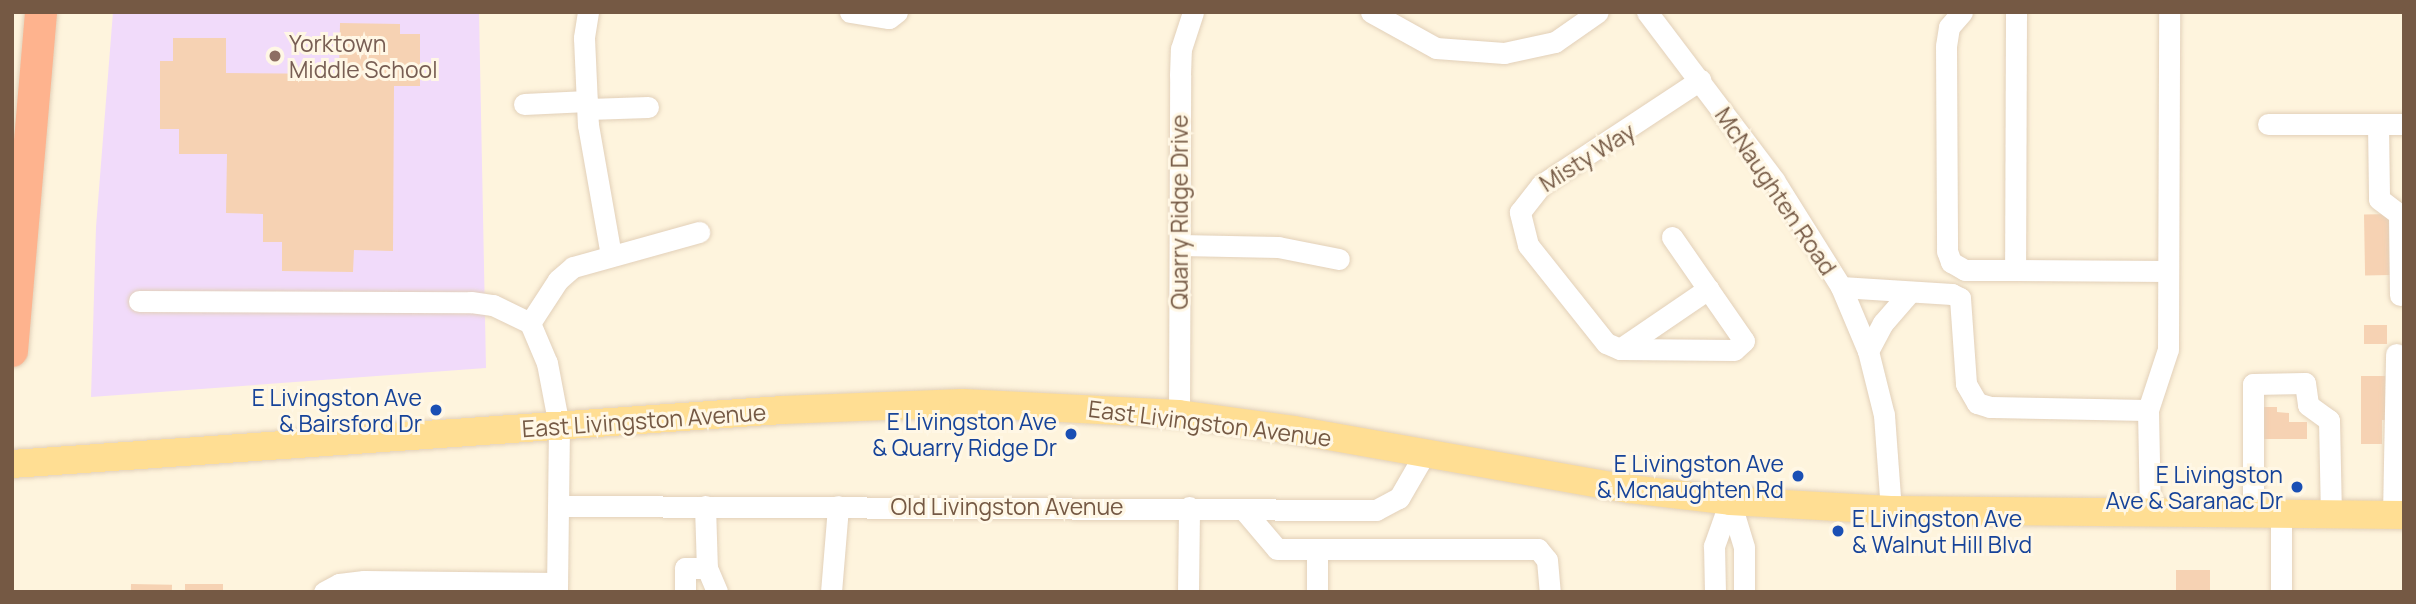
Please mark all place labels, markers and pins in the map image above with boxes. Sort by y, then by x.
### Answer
place label: Yorktown Middle School [289,29,438,83]
marker: Yorktown Middle School [267,48,283,64]
place label: E Livingston Ave & Bairsford Dr [252,383,422,437]
marker: E Livingston Ave & Bairsford Dr [428,402,444,418]
place label: E Livingston Ave & Quarry Ridge Dr [872,407,1057,461]
marker: E Livingston Ave & Quarry Ridge Dr [1063,426,1079,442]
place label: E Livingston Ave & Mcnaughten Rd [1597,449,1784,503]
place label: E Livingston Ave & Saranac Dr [2105,460,2283,514]
marker: E Livingston Ave & Mcnaughten Rd [1790,468,1806,484]
marker: E Livingston Ave & Saranac Dr [2289,479,2305,495]
place label: E Livingston Ave & Walnut Hill Blvd [1852,504,2032,558]
marker: E Livingston Ave & Walnut Hill Blvd [1830,523,1846,539]

